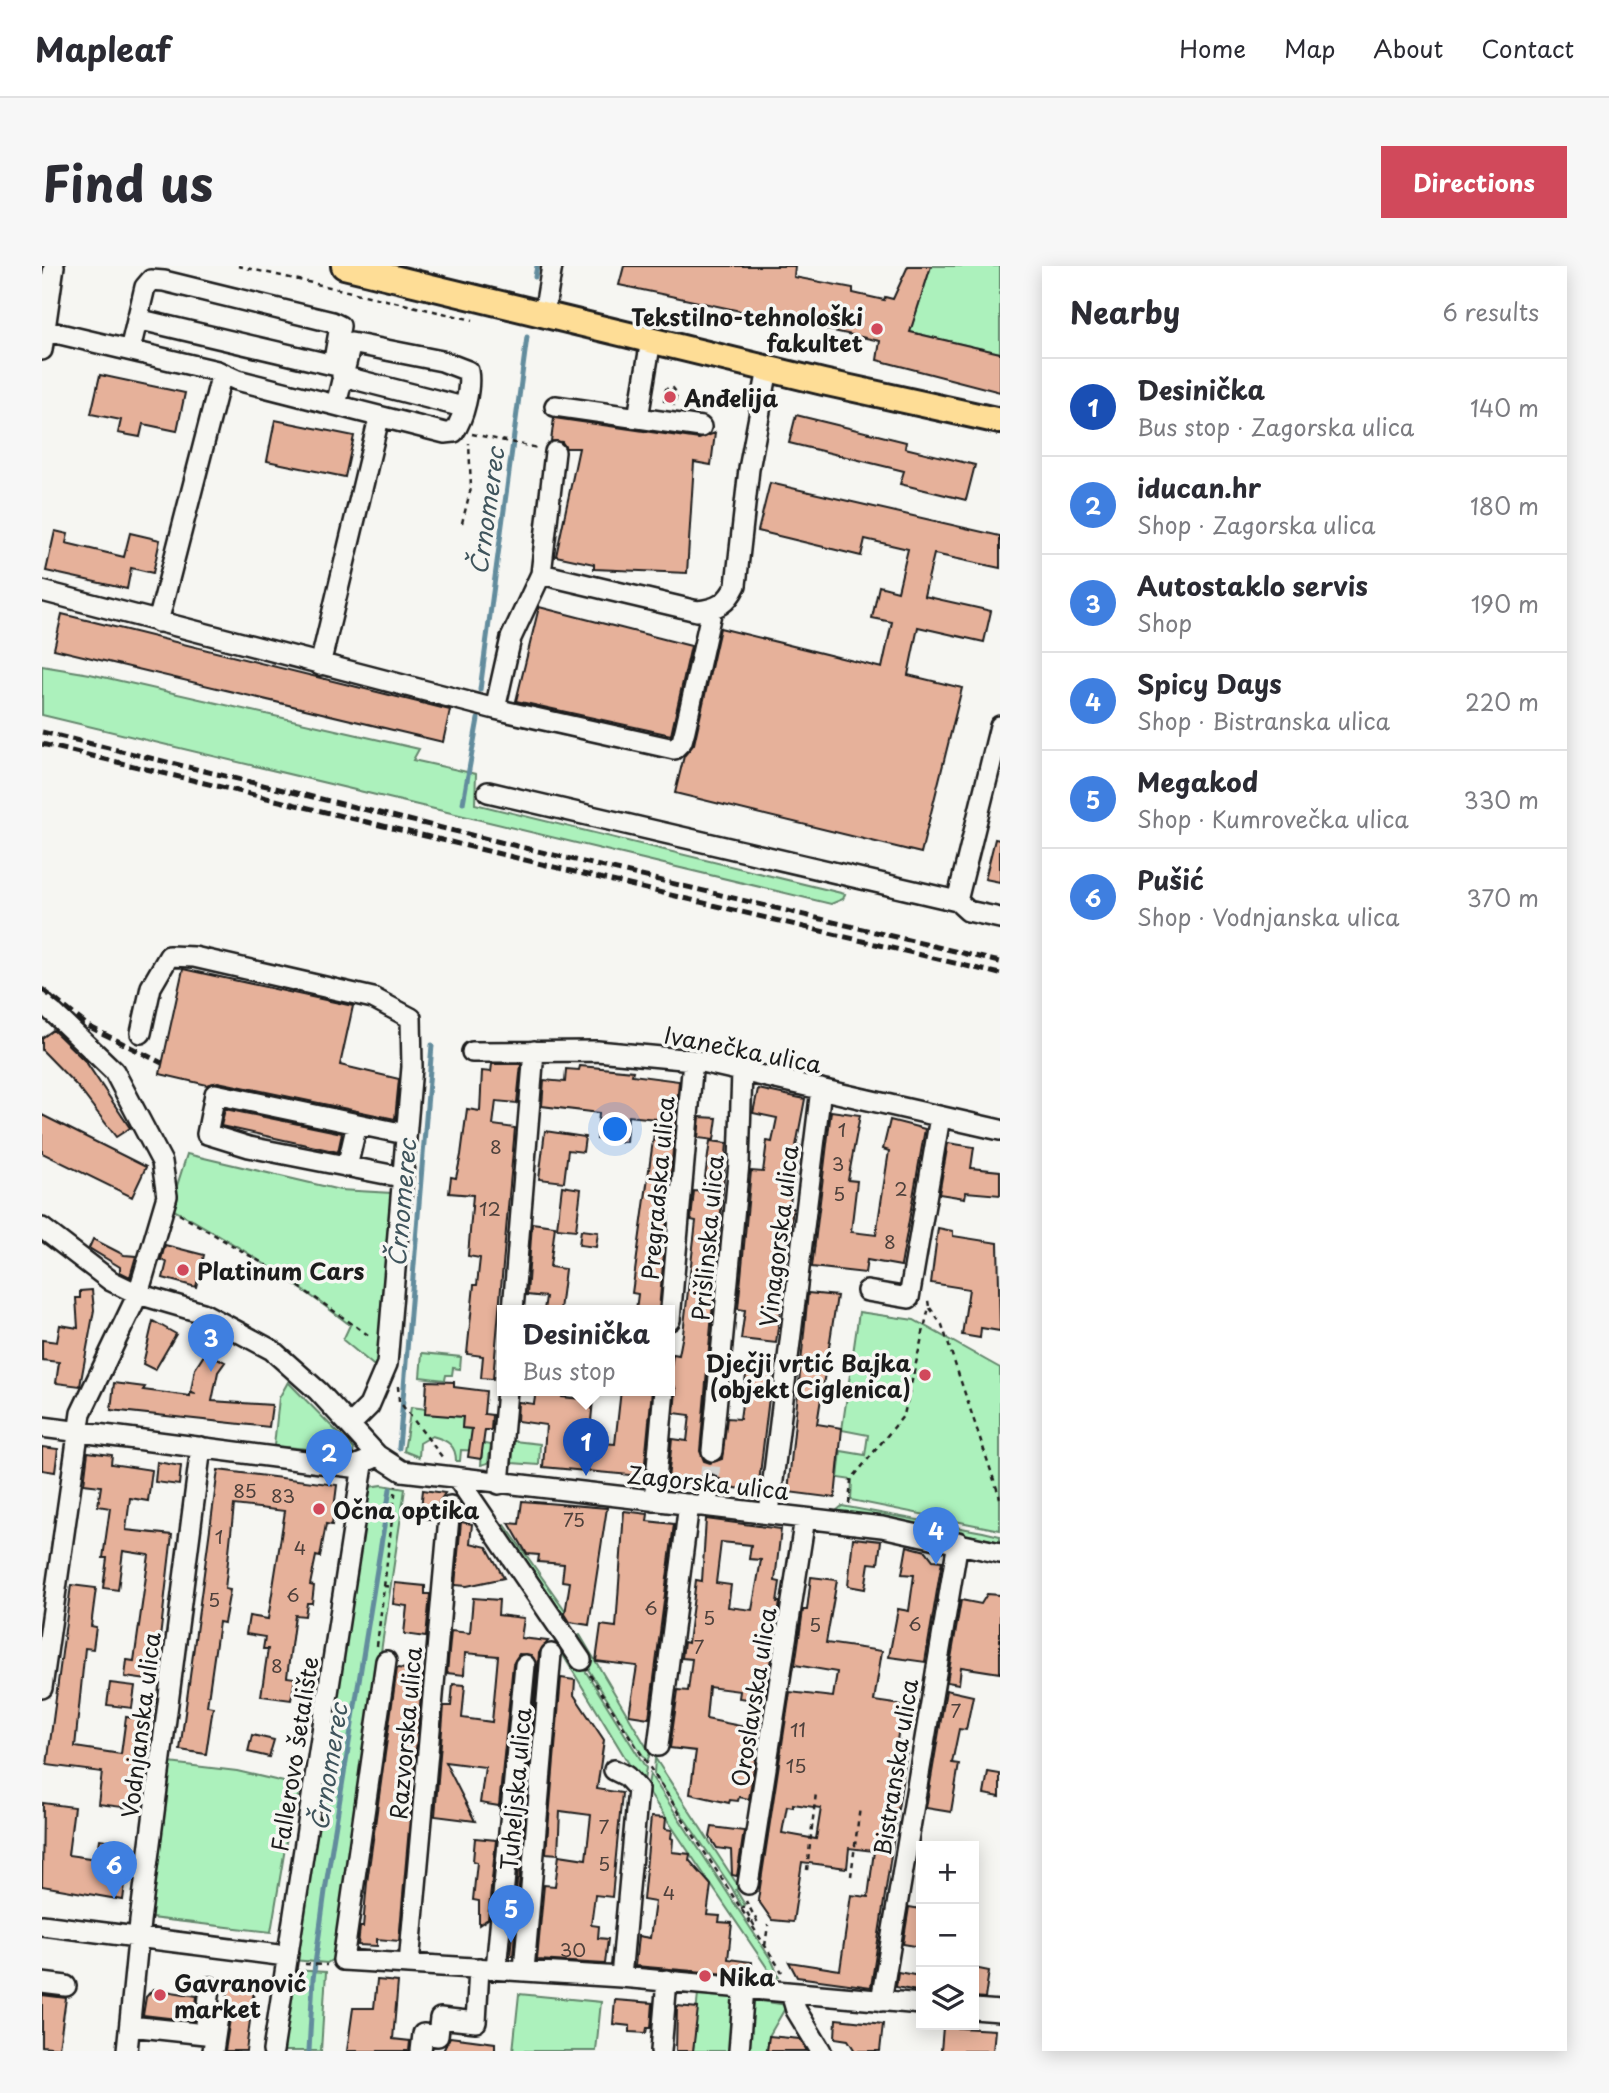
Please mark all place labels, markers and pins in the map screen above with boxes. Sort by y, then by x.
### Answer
place label: Tekstilno-tehnološki fakultet [631,299,863,360]
marker: Tekstilno-tehnološki fakultet [869,321,885,337]
place label: Anđelija [683,380,778,415]
marker: Anđelija [662,389,678,405]
place label: Platinum Cars [197,1253,364,1288]
marker: Platinum Cars [175,1262,191,1278]
pin: 3 [188,1314,234,1372]
place label: Dječji vrtić Bajka (objekt Ciglenica) [705,1345,911,1406]
marker: Dječji vrtić Bajka (objekt Ciglenica) [917,1367,933,1383]
pin: 1 [563,1418,609,1476]
pin: 2 [306,1429,352,1487]
place label: Očna optika [333,1492,479,1527]
marker: Očna optika [311,1501,327,1517]
pin: 4 [913,1507,959,1565]
pin: 6 [91,1841,137,1899]
pin: 5 [488,1885,534,1943]
place label: Nika [719,1959,775,1994]
place label: Gavranović market [174,1965,306,2026]
marker: Nika [697,1968,713,1984]
marker: Gavranović market [152,1987,168,2003]

